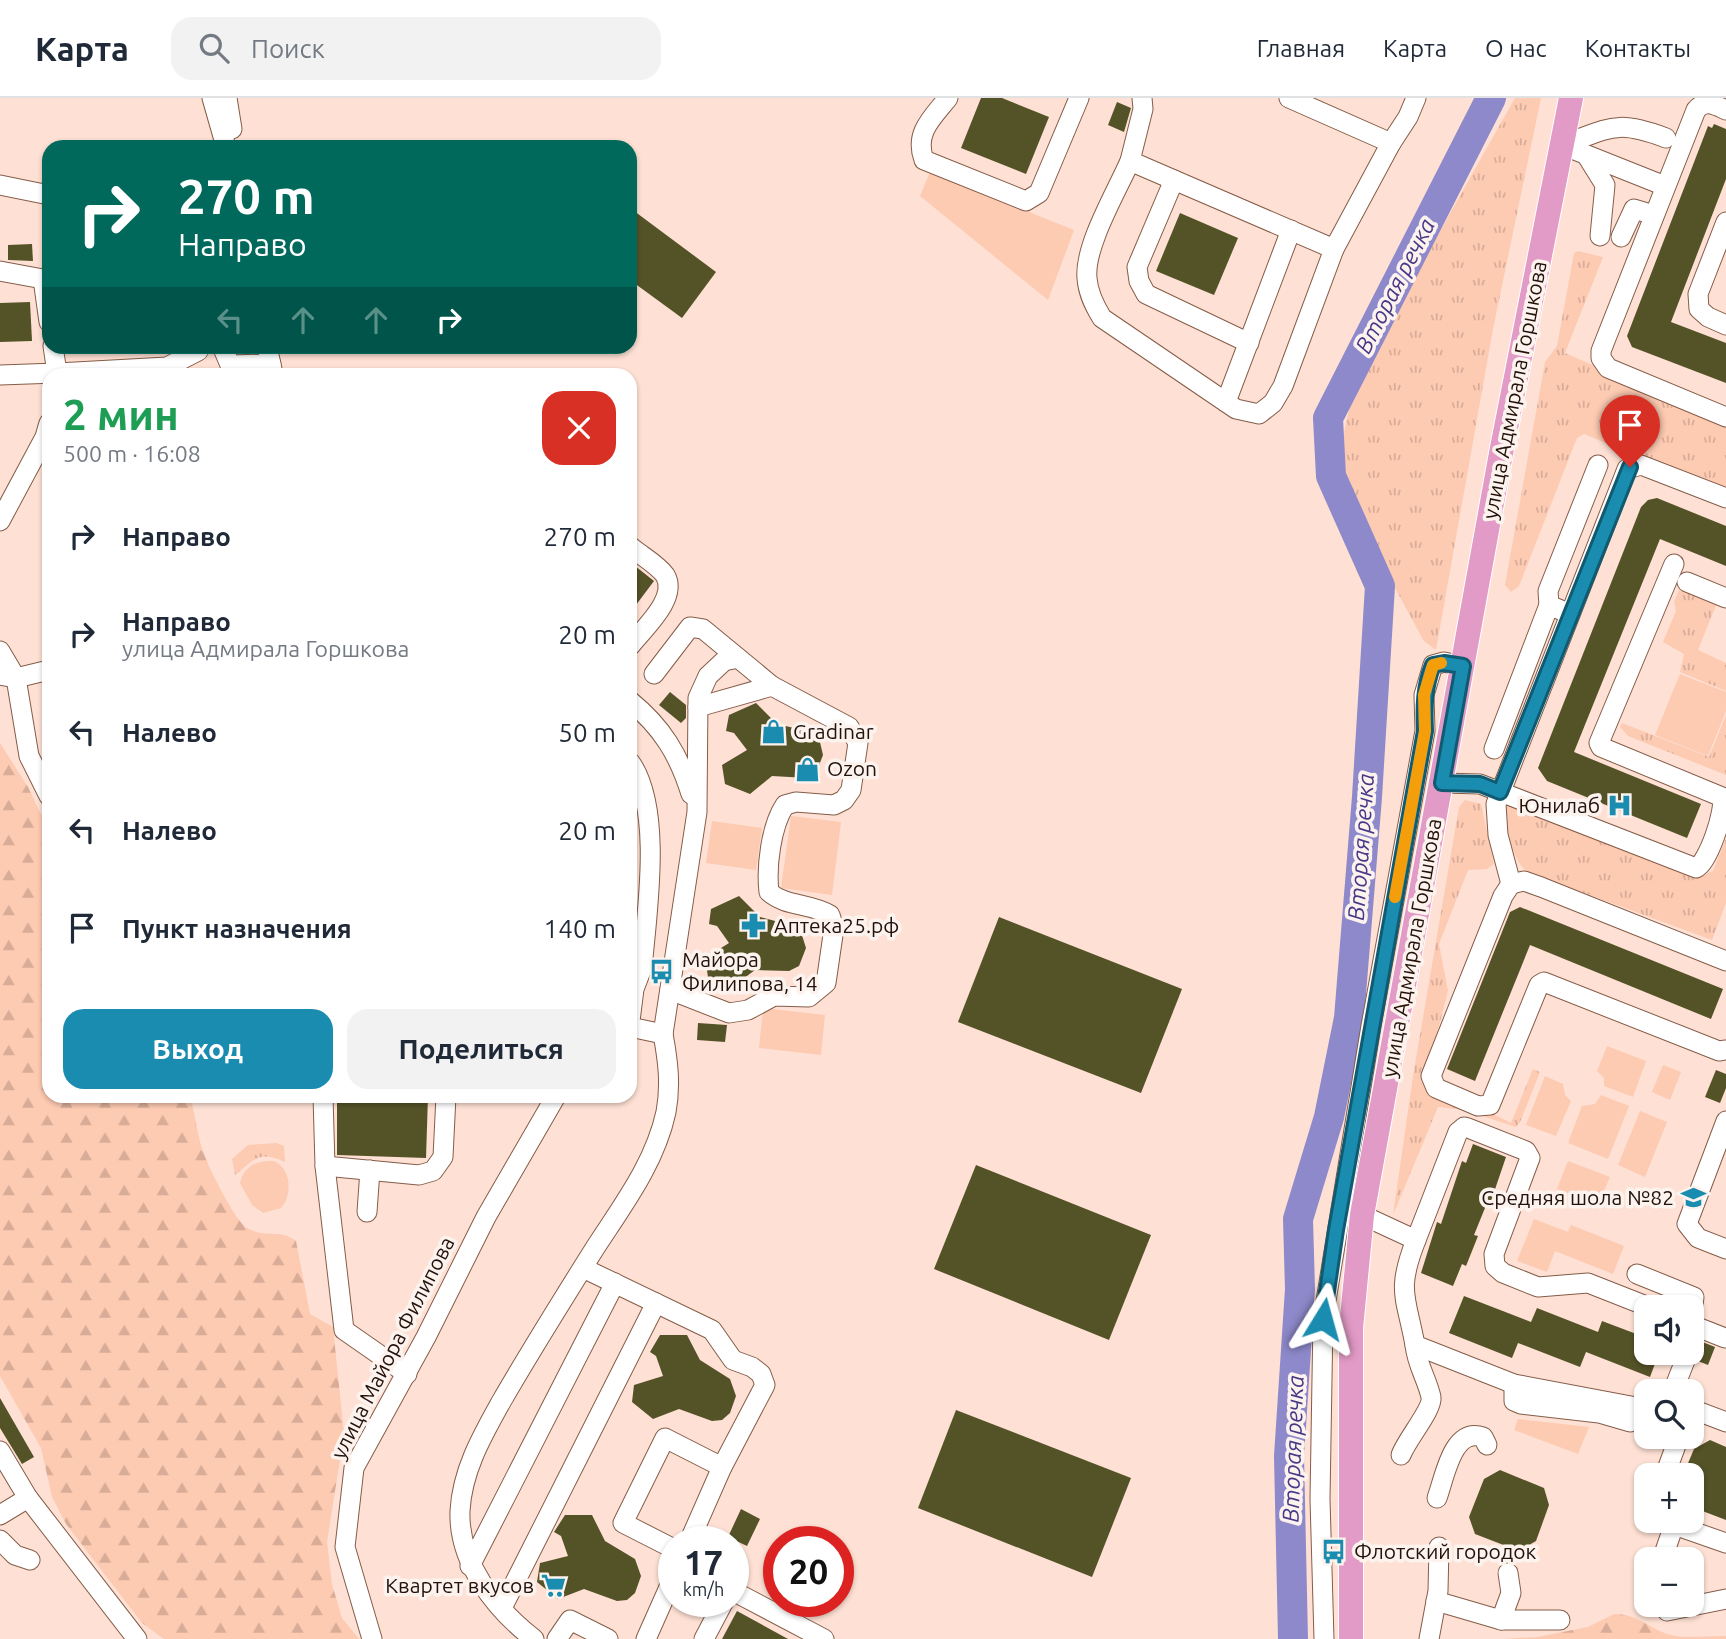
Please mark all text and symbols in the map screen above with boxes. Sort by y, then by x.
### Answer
search box [171,17,661,80]
icon: search [195,29,233,67]
text: Карта [35,30,129,67]
text: Поиск [251,34,325,63]
text: Главная [1257,35,1345,62]
text: Карта [1383,35,1447,62]
text: О нас [1485,35,1547,62]
text: Контакты [1585,35,1691,62]
icon: right [63,168,154,259]
text: 270 m [178,168,315,223]
water label: Вторая речка [1350,214,1439,357]
text: Направо [178,226,307,262]
street label: улица Адмирала Горшкова [1477,259,1551,521]
icon: left [211,301,249,339]
icon: ahead [284,301,322,339]
icon: ahead [357,301,395,339]
icon: right [430,301,468,339]
text: 2 мин [63,391,179,438]
button: close [542,391,616,465]
pin [1600,395,1660,467]
icon: arrive [1611,406,1649,444]
text: 500 m · 16:08 [63,441,201,466]
icon: right [63,517,101,555]
text: Направо [122,522,231,551]
text: 270 m [544,522,616,551]
text: Направо [122,607,231,636]
icon: right [63,615,101,653]
text: 20 m [558,620,616,649]
text: улица Адмирала Горшкова [122,636,409,661]
icon: left [63,713,101,751]
text: Налево [122,718,217,747]
text: 50 m [558,718,616,747]
shop icon: Gradinar [759,718,787,746]
place label: Gradinar [793,719,874,743]
shop icon: Ozon [793,755,821,783]
place label: Ozon [827,756,877,780]
water label: Вторая речка [1343,773,1378,921]
hospital icon: Юнилаб [1606,792,1634,820]
place label: Юнилаб [1519,793,1600,817]
icon: left [63,811,101,849]
text: Налево [122,816,217,845]
text: 20 m [558,816,616,845]
street label: улица Адмирала Горшкова [1376,817,1446,1079]
icon: arrive [63,909,101,947]
pharmacy icon: Аптека25.рф [740,912,768,940]
place label: Аптека25.рф [774,913,899,937]
text: Пункт назначения [122,914,352,943]
text: 140 m [544,914,616,943]
place label: Майора Филипова, 14 [682,947,818,995]
bus stop icon: Майора Филипова, 14 [648,958,676,986]
button: Выход [63,1009,333,1089]
button: Поделиться [347,1009,616,1089]
school or university icon: Средняя шола №82 [1680,1184,1708,1212]
place label: Средняя шола №82 [1481,1185,1674,1209]
street label: улица Майора Филипова [326,1233,459,1463]
position arrow [1286,1282,1360,1356]
map controls [1634,1295,1704,1617]
button: sound [1634,1295,1704,1365]
water label: Вторая речка [1277,1375,1308,1523]
button: search [1634,1379,1704,1449]
button: + [1634,1463,1704,1533]
speed limit sign: 20 [763,1526,854,1617]
bus stop icon: Флотский городок [1320,1538,1348,1566]
place label: Флотский городок [1354,1539,1536,1563]
text: 17 [684,1542,723,1582]
button: − [1634,1547,1704,1617]
supermarket icon: Квартет вкусов [540,1572,568,1600]
place label: Квартет вкусов [385,1573,534,1597]
text: km/h [683,1579,724,1599]

